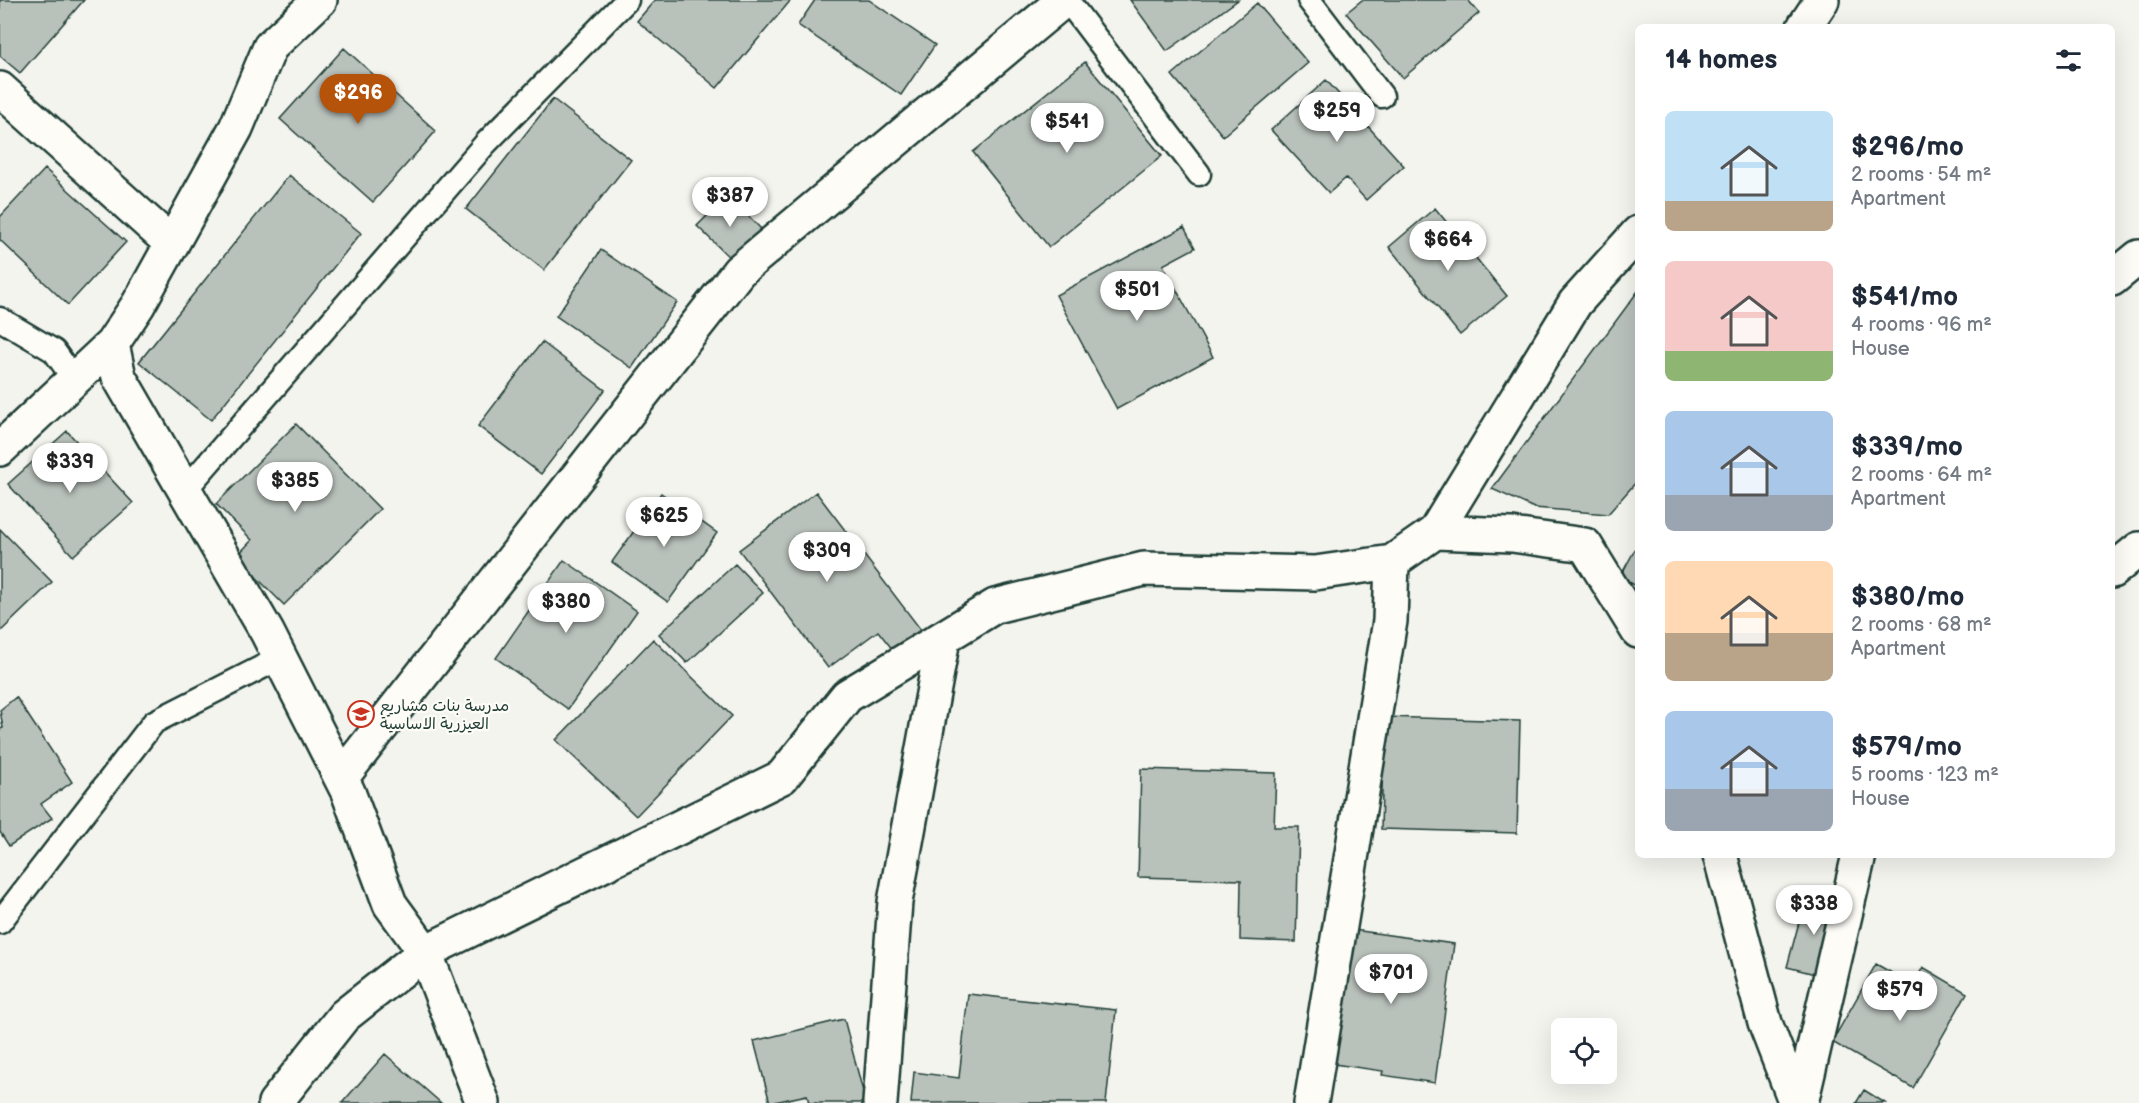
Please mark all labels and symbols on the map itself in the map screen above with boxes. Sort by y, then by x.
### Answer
pin: $296 [322,74,394,125]
pin: $259 [1301,92,1373,143]
pin: $541 [1031,103,1103,154]
pin: $387 [694,177,766,228]
pin: $664 [1412,221,1484,272]
pin: $501 [1101,271,1173,322]
pin: $339 [34,443,106,494]
pin: $385 [259,462,331,513]
pin: $625 [628,497,700,548]
pin: $309 [791,532,863,583]
pin: $380 [530,583,602,634]
place label: مدرسة بنات مشاريع العيزرية الاساسية [380,697,509,734]
school or university icon: مدرسة بنات مشاريع العيزرية الاساسية [346,699,376,729]
pin: $338 [1778,885,1850,936]
pin: $701 [1355,954,1427,1005]
pin: $579 [1864,971,1936,1022]

